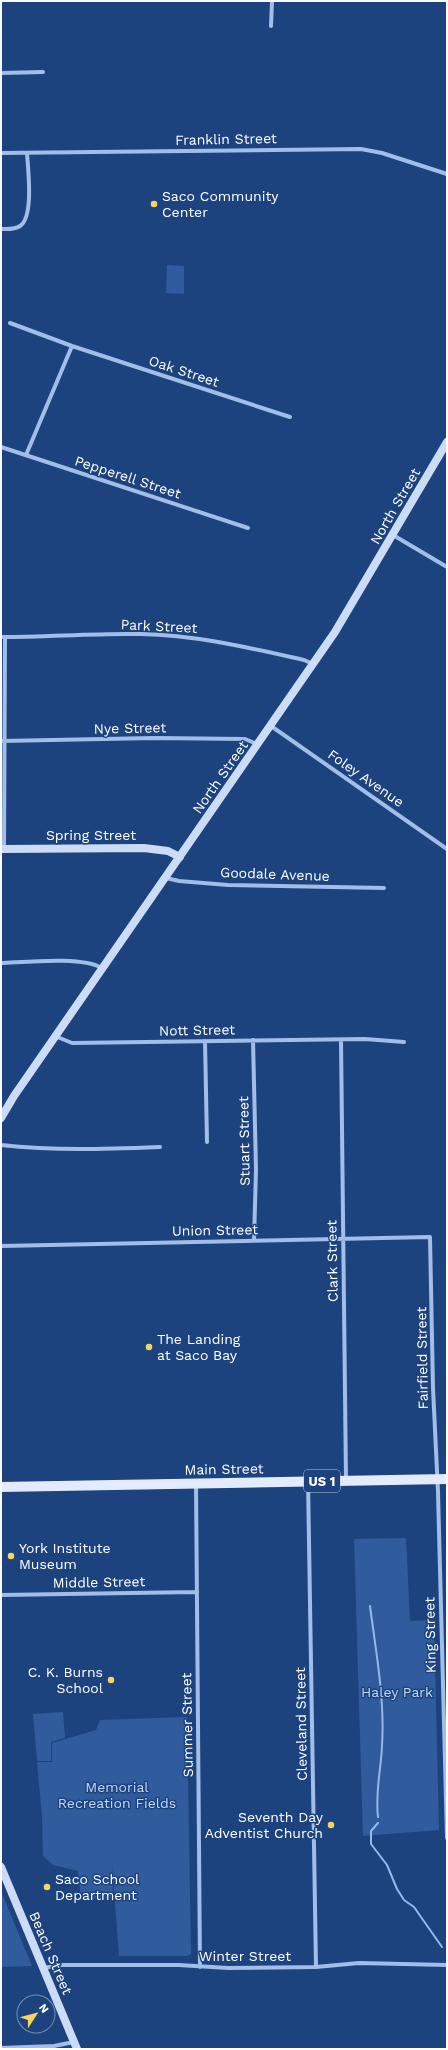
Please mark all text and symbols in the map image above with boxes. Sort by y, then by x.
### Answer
street label: Franklin Street [175,130,277,148]
place label: Saco Community Center [162,188,279,220]
marker: Saco Community Center [149,199,159,209]
street label: Oak Street [147,352,221,390]
street label: Pepperell Street [73,452,183,502]
street label: North Street [367,465,423,547]
street label: Park Street [120,616,198,636]
street label: Nye Street [94,719,167,737]
street label: North Street [189,737,251,817]
street label: Foley Avenue [325,746,407,810]
street label: Spring Street [46,827,136,843]
street label: Goodale Avenue [220,864,330,884]
street label: Nott Street [159,1021,235,1039]
street label: Stuart Street [235,1096,253,1186]
street label: Clark Street [323,1220,341,1302]
street label: Union Street [172,1221,258,1239]
street label: Fairfield Street [413,1307,431,1409]
place label: The Landing at Saco Bay [157,1331,241,1363]
marker: The Landing at Saco Bay [144,1342,154,1352]
street label: Main Street [184,1460,264,1478]
road number: US 1 [304,1470,340,1492]
place label: York Institute Museum [19,1540,111,1572]
marker: York Institute Museum [6,1551,16,1561]
street label: Middle Street [53,1573,146,1591]
street label: King Street [421,1597,439,1673]
place label: C. K. Burns School [28,1664,104,1696]
street label: Cleveland Street [292,1667,310,1781]
street label: Summer Street [178,1672,196,1777]
marker: C. K. Burns School [106,1675,116,1685]
park label: Haley Park [361,1684,433,1700]
park label: Memorial Recreation Fields [58,1779,176,1811]
place label: Seventh Day Adventist Church [205,1809,324,1841]
marker: Seventh Day Adventist Church [326,1820,336,1830]
place label: Saco School Department [55,1871,140,1903]
marker: Saco School Department [42,1882,52,1892]
street label: Beach Street [26,1909,76,1997]
street label: Winter Street [199,1948,291,1964]
north arrow [16,1994,56,2034]
text: N [36,2001,51,2016]

